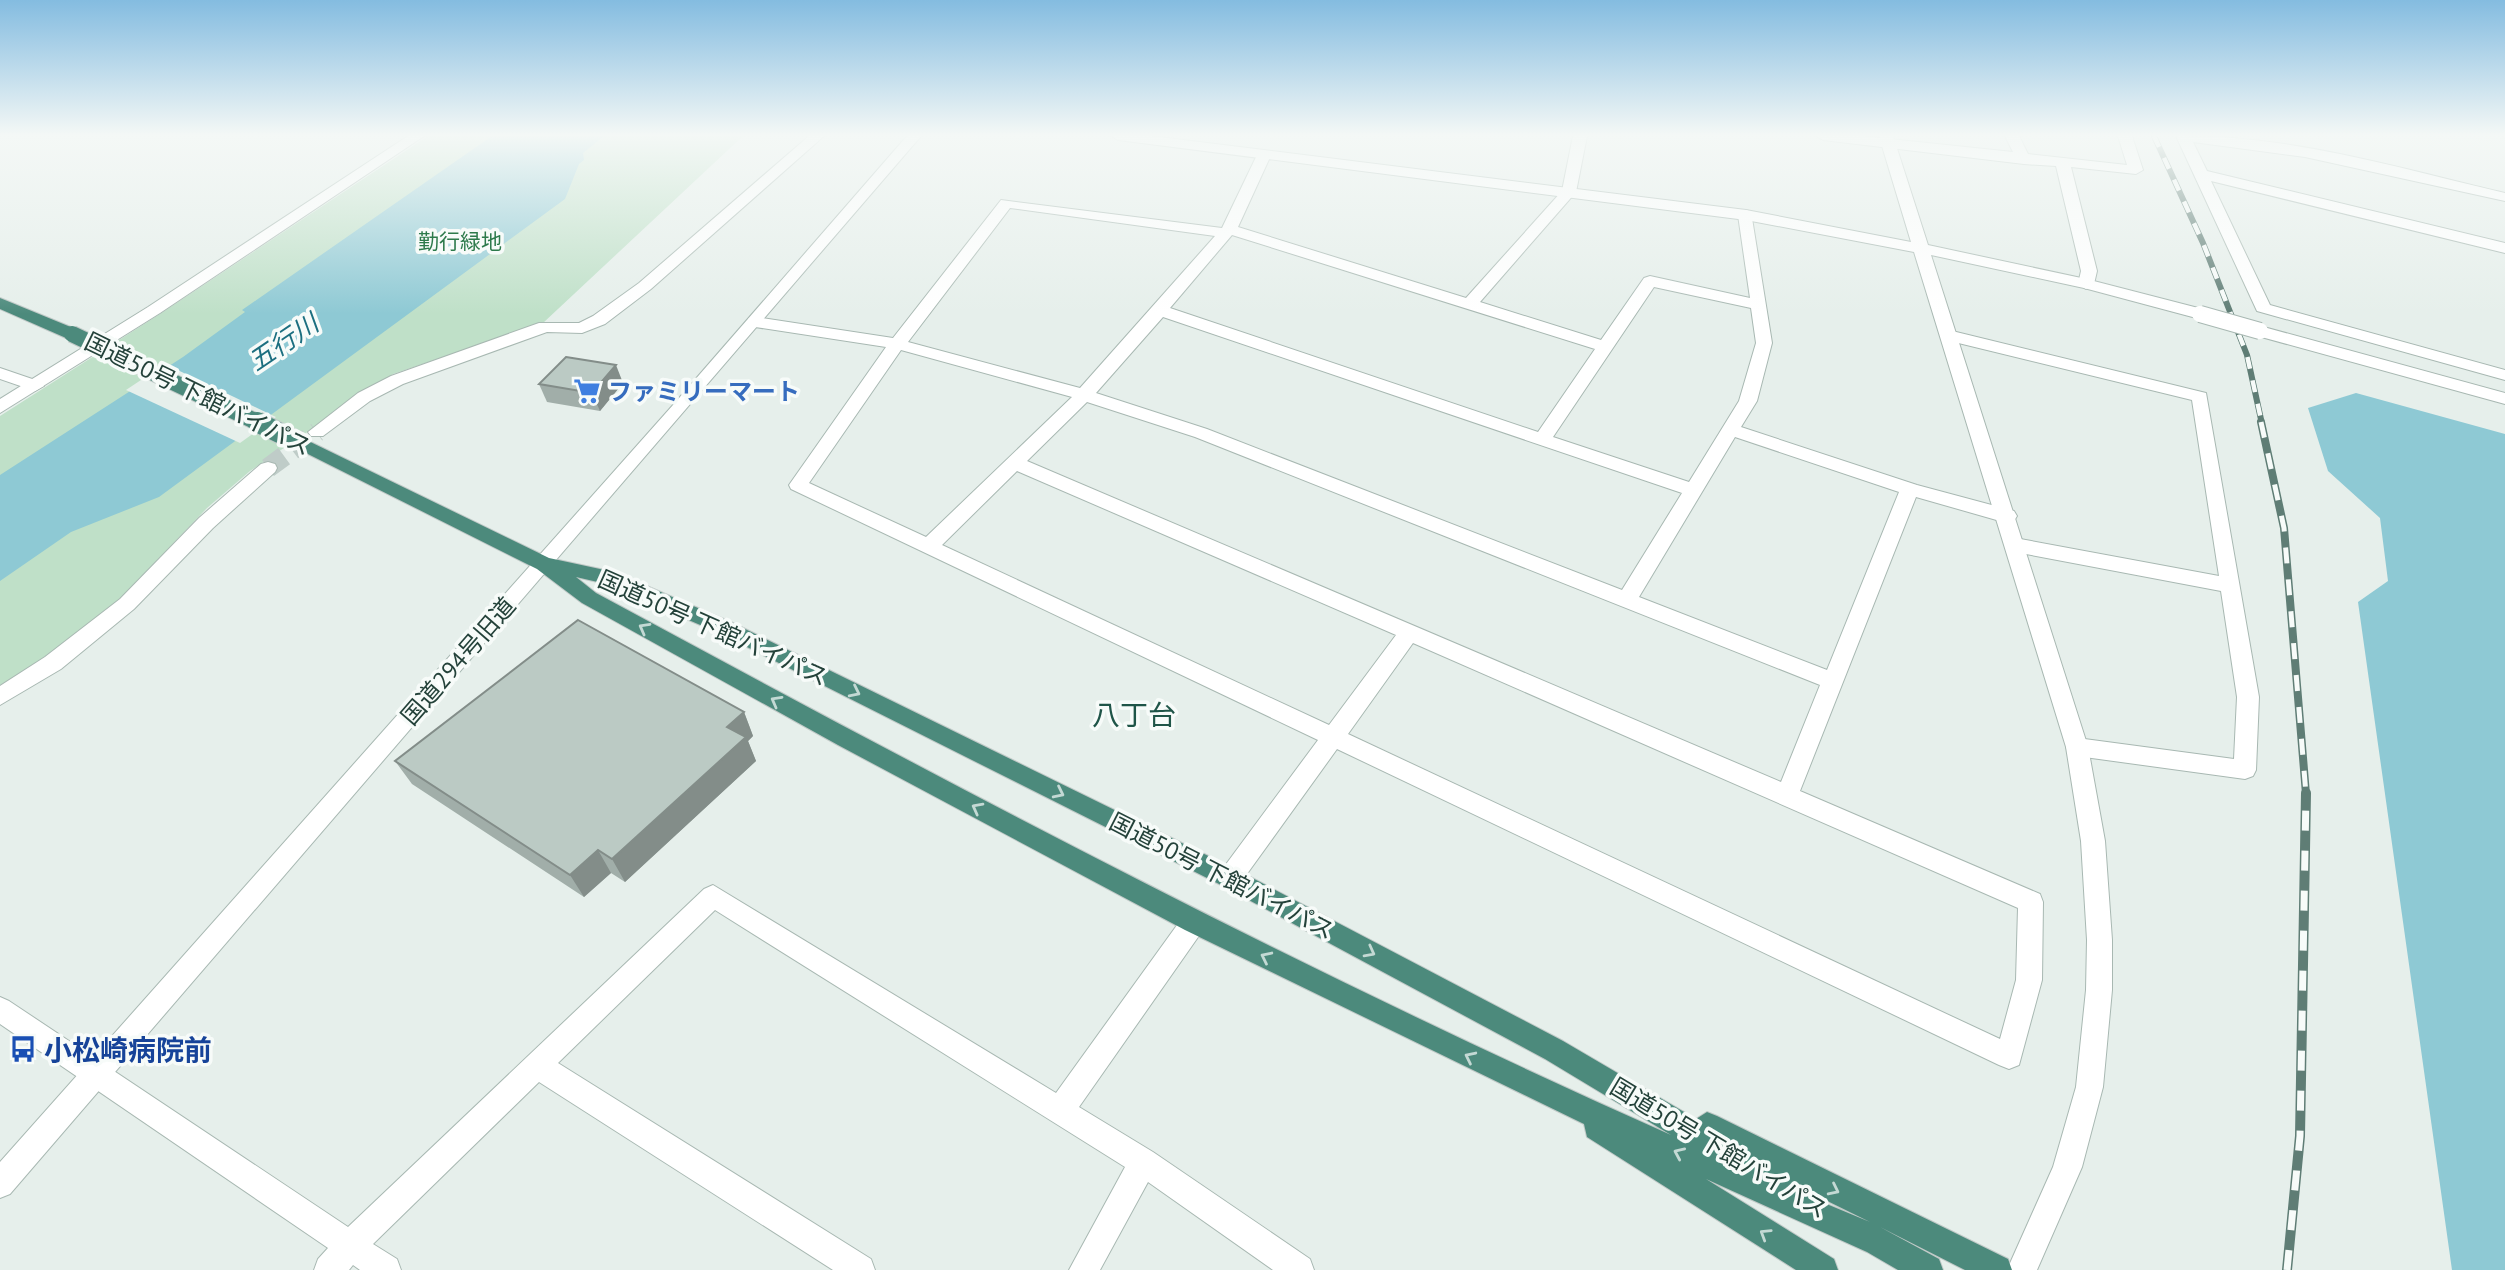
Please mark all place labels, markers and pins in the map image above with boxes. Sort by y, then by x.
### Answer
supermarket icon: ファミリーマート [572,376,602,406]
place label: ファミリーマート [608,376,800,407]
place label: 小松崎病院前 [44,1031,212,1068]
bus stop icon: 小松崎病院前 [8,1034,38,1064]

